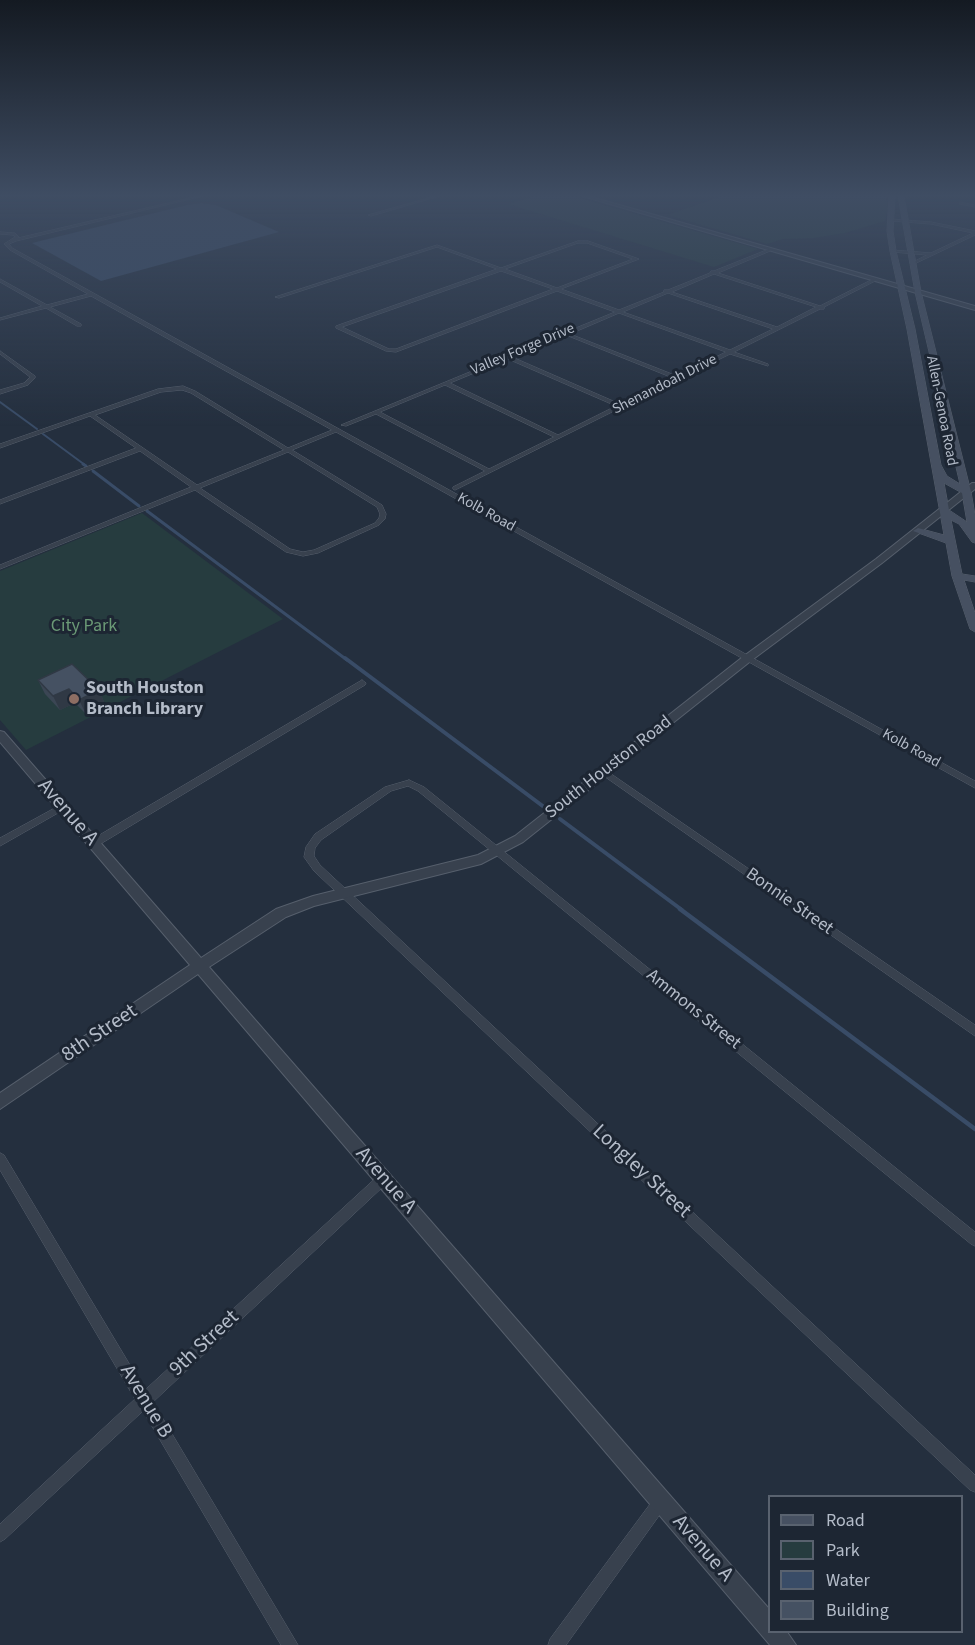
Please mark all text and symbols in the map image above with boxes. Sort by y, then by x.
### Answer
street label: Valley Forge Drive [468,320,578,380]
street label: Shenandoah Drive [610,351,720,419]
street label: Allen-Genoa Road [922,354,960,468]
street label: Kolb Road [454,490,518,536]
park label: City Park [51,616,117,638]
place label: South Houston Branch Library [86,678,204,720]
marker: South Houston Branch Library [67,692,81,706]
street label: South Houston Road [541,712,677,824]
street label: Kolb Road [879,726,943,772]
street label: Avenue A [31,774,103,852]
street label: Bonnie Street [741,864,837,940]
street label: Ammons Street [641,965,745,1055]
street label: 8th Street [57,1000,143,1068]
street label: Longley Street [586,1120,696,1224]
street label: Avenue A [349,1142,421,1220]
street label: 9th Street [165,1306,245,1382]
street label: Avenue B [113,1361,177,1443]
legend [768,1495,963,1633]
text: Road [826,1508,865,1533]
street label: Avenue A [666,1510,738,1588]
text: Park [826,1538,860,1563]
text: Water [826,1568,870,1593]
text: Building [826,1598,889,1623]

